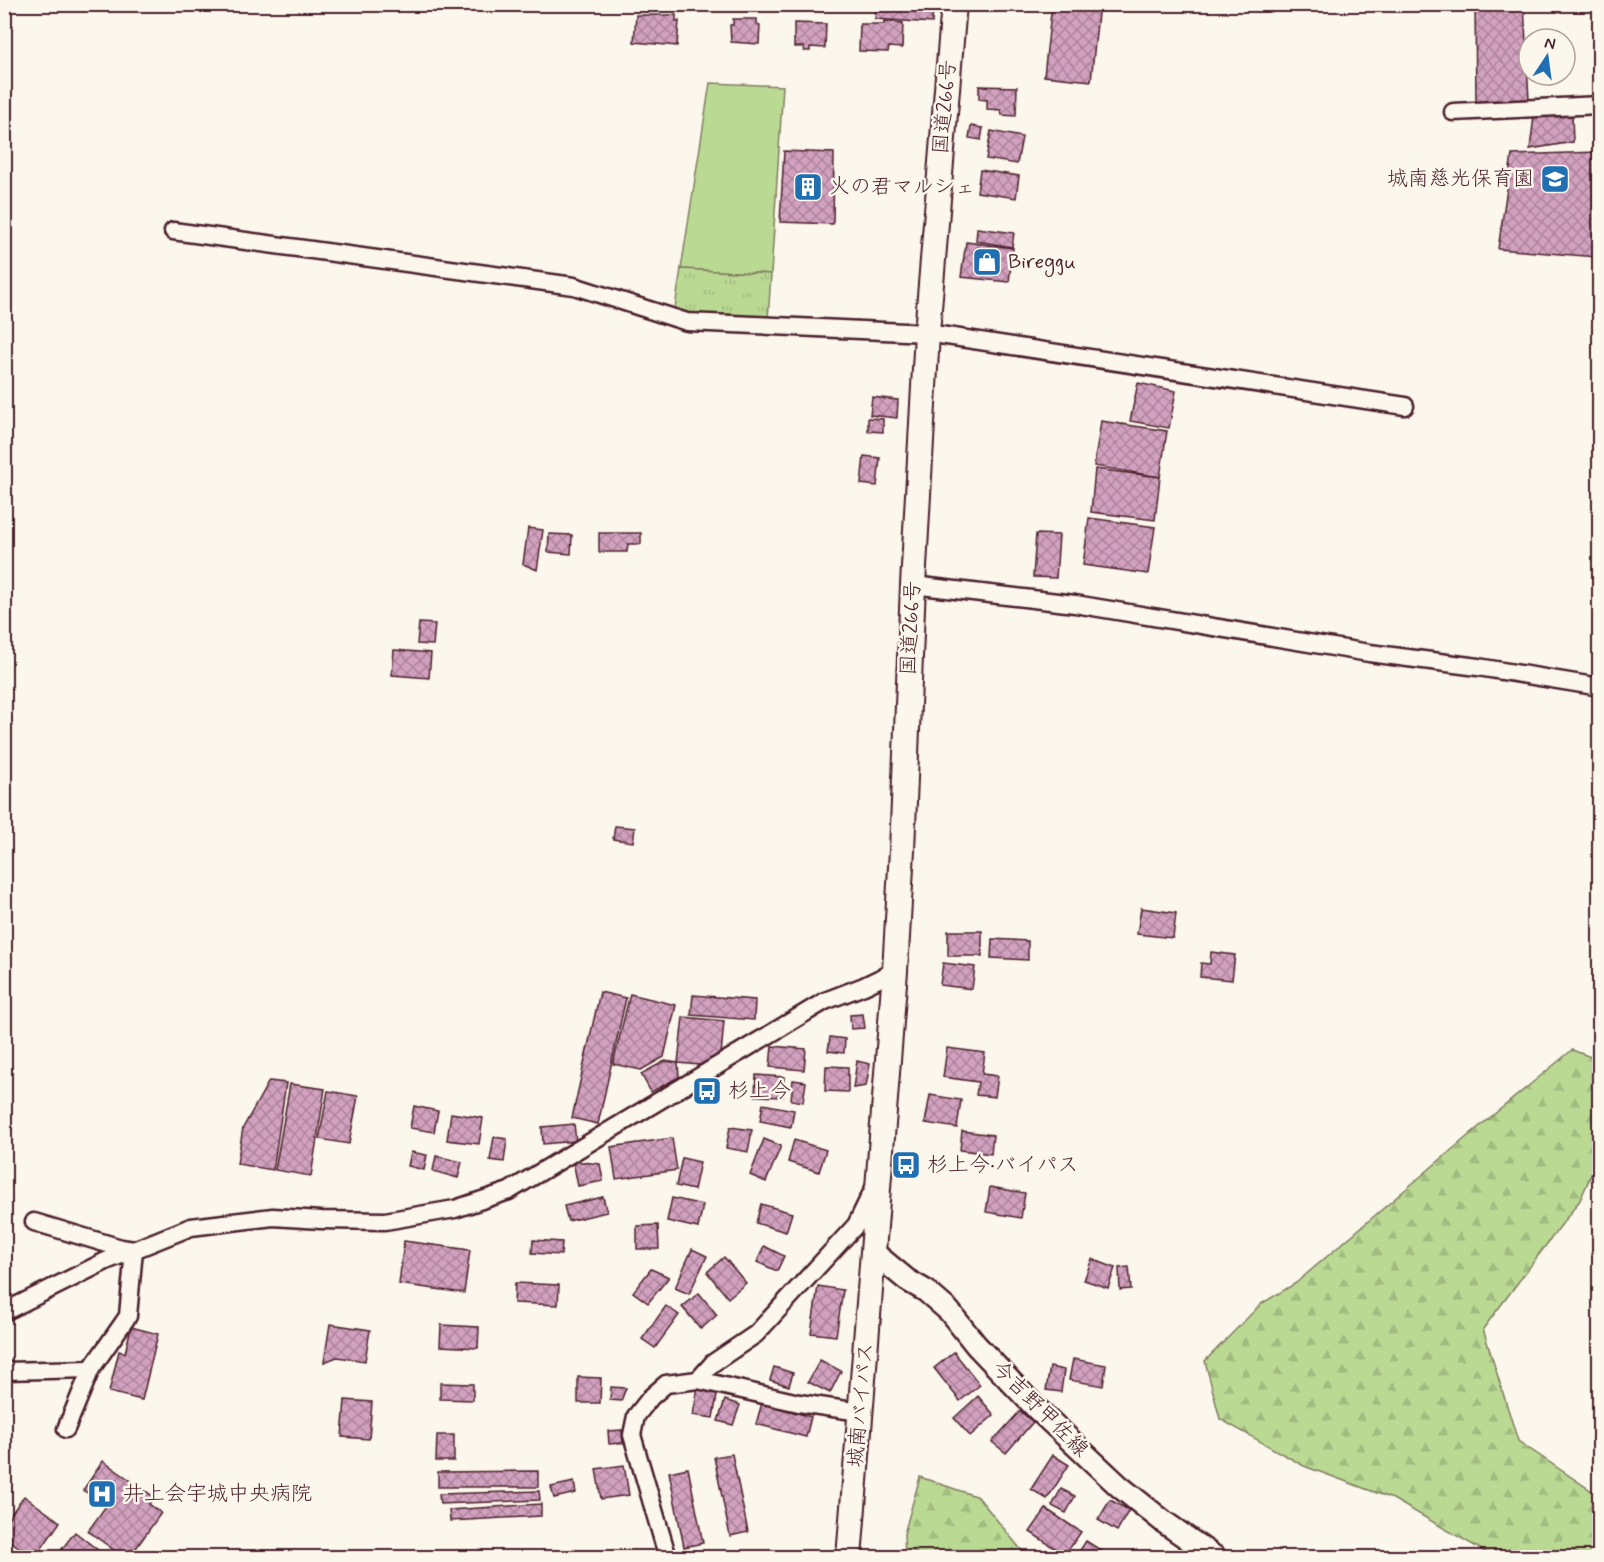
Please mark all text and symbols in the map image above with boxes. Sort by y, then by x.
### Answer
north arrow [1517,27,1577,87]
text: N [1542,32,1558,55]
street label: 国道266号 [927,59,963,155]
school or university icon: 城南慈光保育園 [1539,163,1571,195]
place label: 城南慈光保育園 [1387,165,1534,193]
building icon: 火の君マルシェ [792,171,824,203]
place label: 火の君マルシェ [829,173,976,201]
shop icon: Bireggu [971,246,1003,278]
place label: Bireggu [1008,248,1076,277]
street label: 国道266号 [895,580,927,676]
bus stop icon: 杉上今 [691,1075,723,1107]
place label: 杉上今 [728,1077,791,1105]
bus stop icon: 杉上今·バイパス [890,1149,922,1181]
place label: 杉上今·バイパス [927,1151,1078,1179]
street label: 城南バイパス [842,1341,880,1469]
street label: 今吉野甲佐線 [986,1355,1094,1463]
hospital icon: 井上会宇城中央病院 [86,1478,118,1510]
place label: 井上会宇城中央病院 [123,1480,312,1508]

